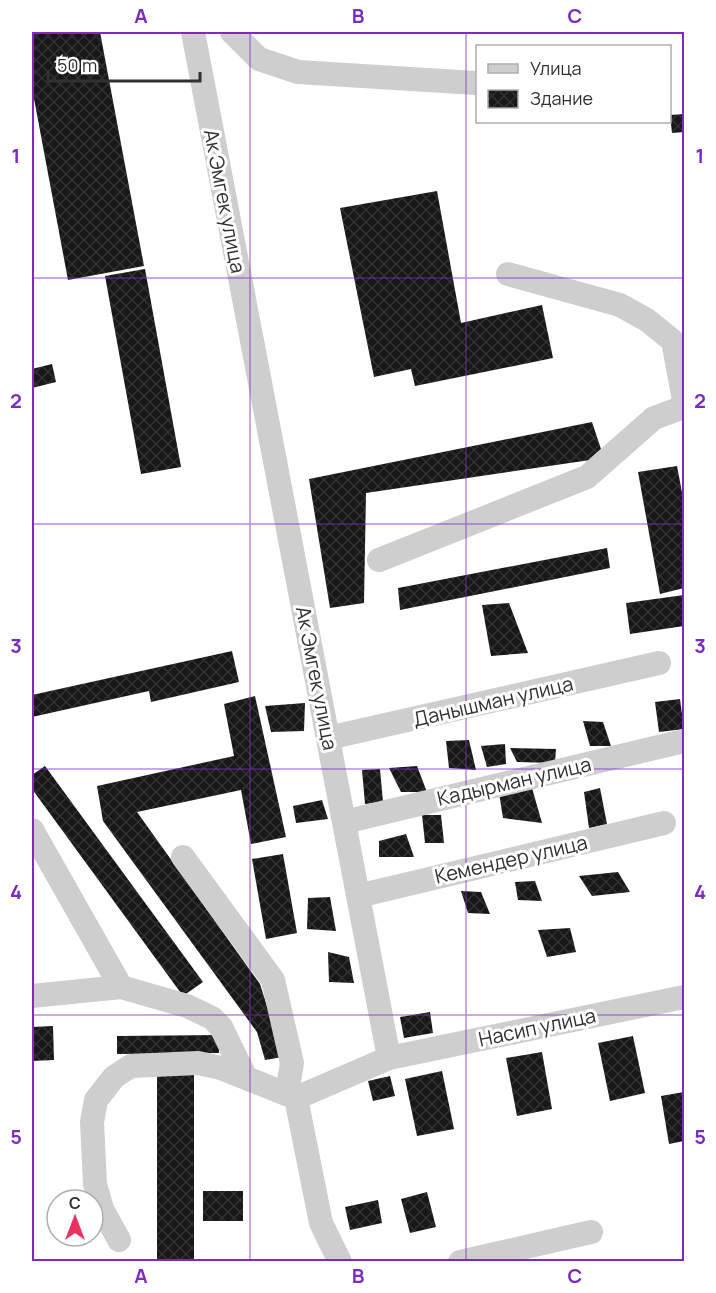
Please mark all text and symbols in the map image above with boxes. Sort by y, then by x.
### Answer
text: A [134,2,148,29]
text: B [352,2,365,29]
text: C [568,2,582,29]
scale bar [48,45,200,83]
legend [476,45,671,123]
text: 50 m [57,53,97,77]
text: Улица [530,56,582,80]
text: Здание [530,86,593,110]
street label: Ак Эмгек улица [198,127,252,275]
text: 1 [12,142,20,169]
text: 1 [696,142,704,169]
text: 2 [10,387,22,414]
text: 2 [694,387,706,414]
street label: Ак Эмгек улица [290,604,344,752]
text: 3 [10,632,22,659]
text: 3 [694,632,706,659]
street label: Данышман улица [410,669,576,733]
street label: Кадырман улица [434,750,594,812]
street label: Кемендер улица [432,828,590,890]
text: 4 [10,878,22,905]
text: 4 [694,878,706,905]
street label: Насип улица [476,1001,598,1053]
text: 5 [10,1123,22,1150]
text: 5 [694,1123,706,1150]
north arrow [45,1188,105,1248]
text: С [69,1192,81,1214]
text: A [134,1262,148,1289]
text: B [352,1262,365,1289]
text: C [568,1262,582,1289]

